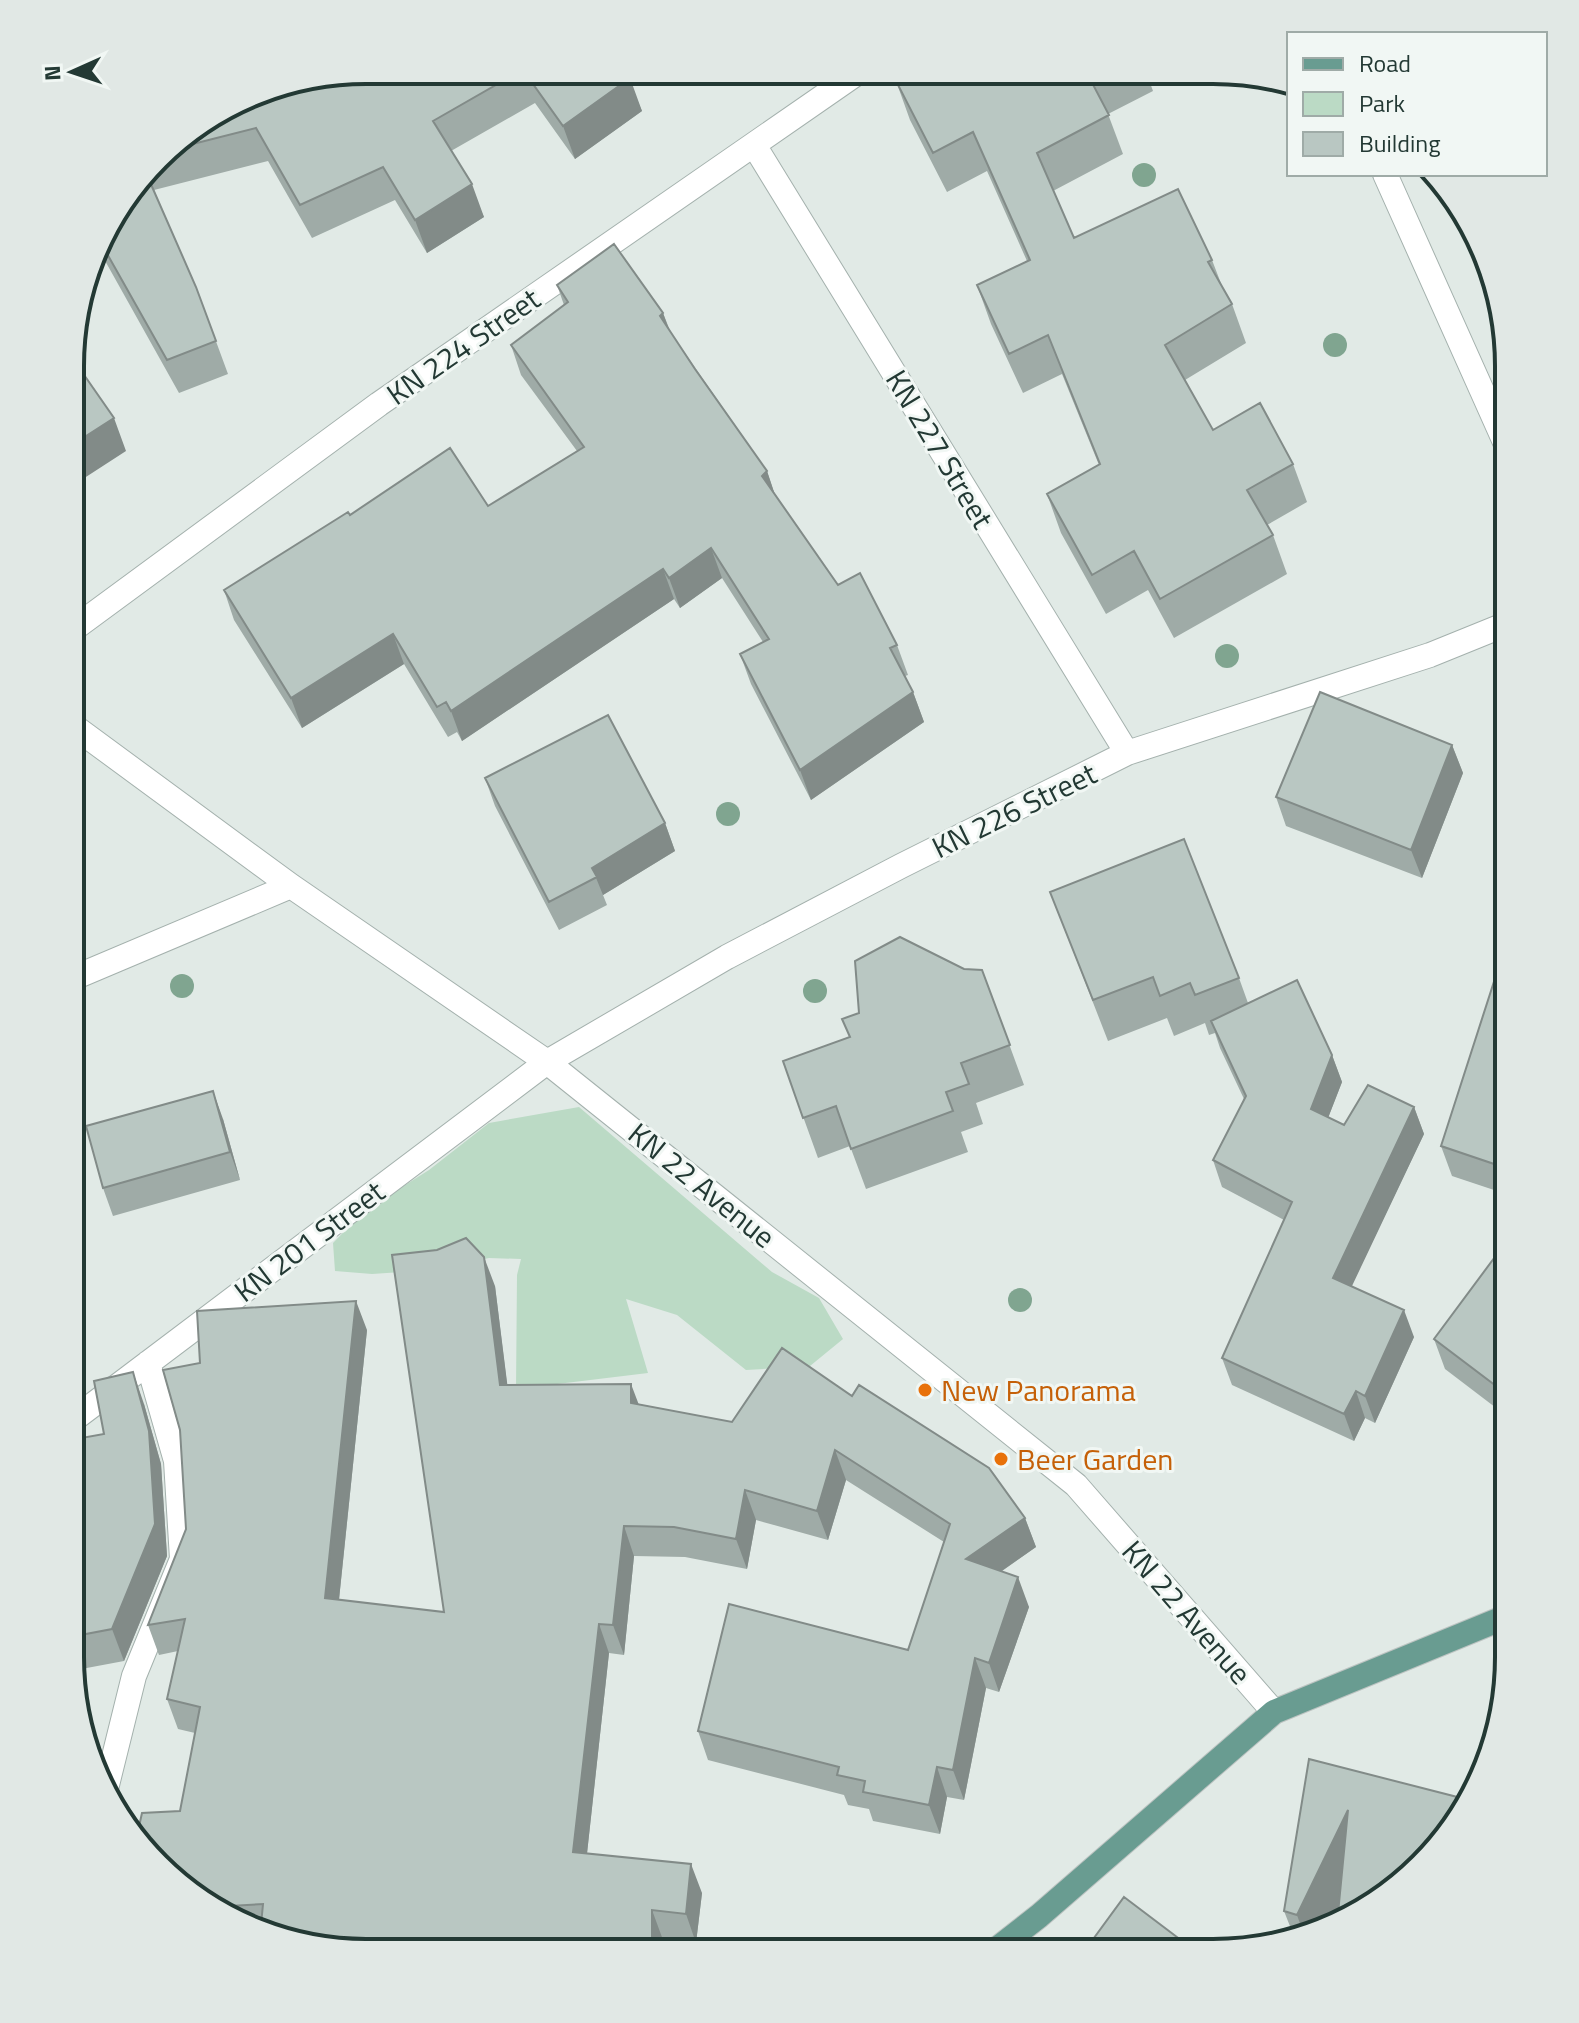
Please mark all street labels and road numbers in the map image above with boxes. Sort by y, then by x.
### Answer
street label: KN 224 Street [377,276,550,416]
street label: KN 227 Street [874,361,1006,538]
street label: KN 226 Street [924,750,1105,870]
street label: KN 22 Avenue [618,1111,786,1259]
street label: KN 201 Street [224,1169,394,1313]
street label: KN 22 Avenue [1111,1530,1263,1694]

